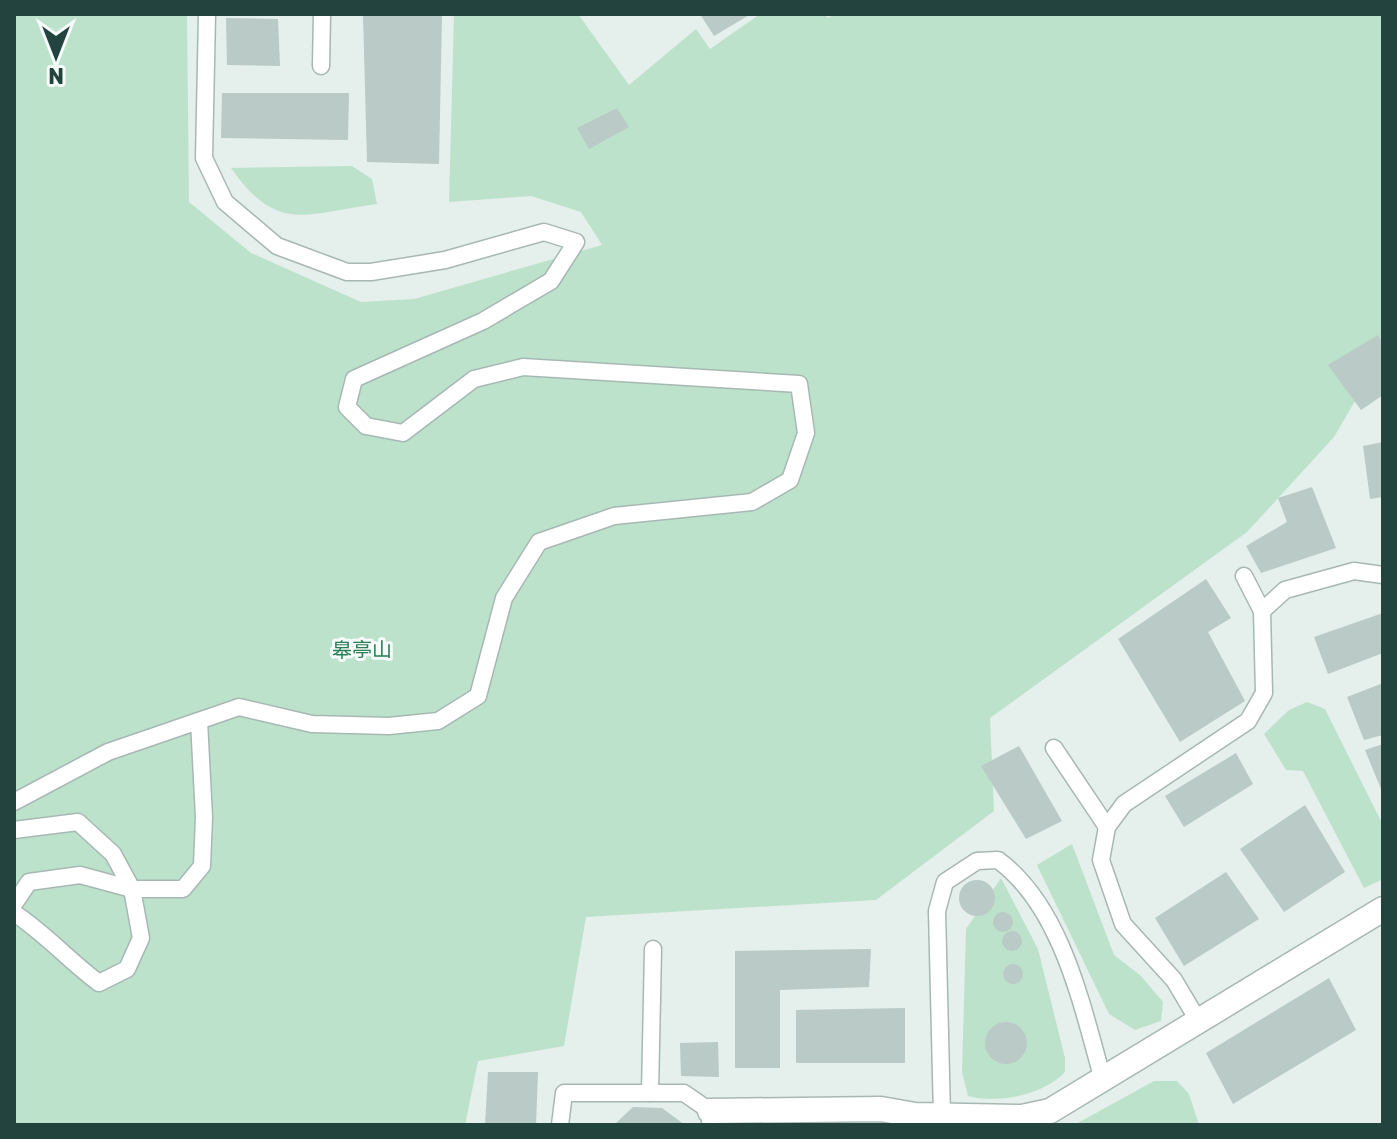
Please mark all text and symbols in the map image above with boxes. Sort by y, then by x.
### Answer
north arrow [16,16,96,96]
text: N [48,62,64,89]
park label: 皋亭山 [332,638,392,662]

